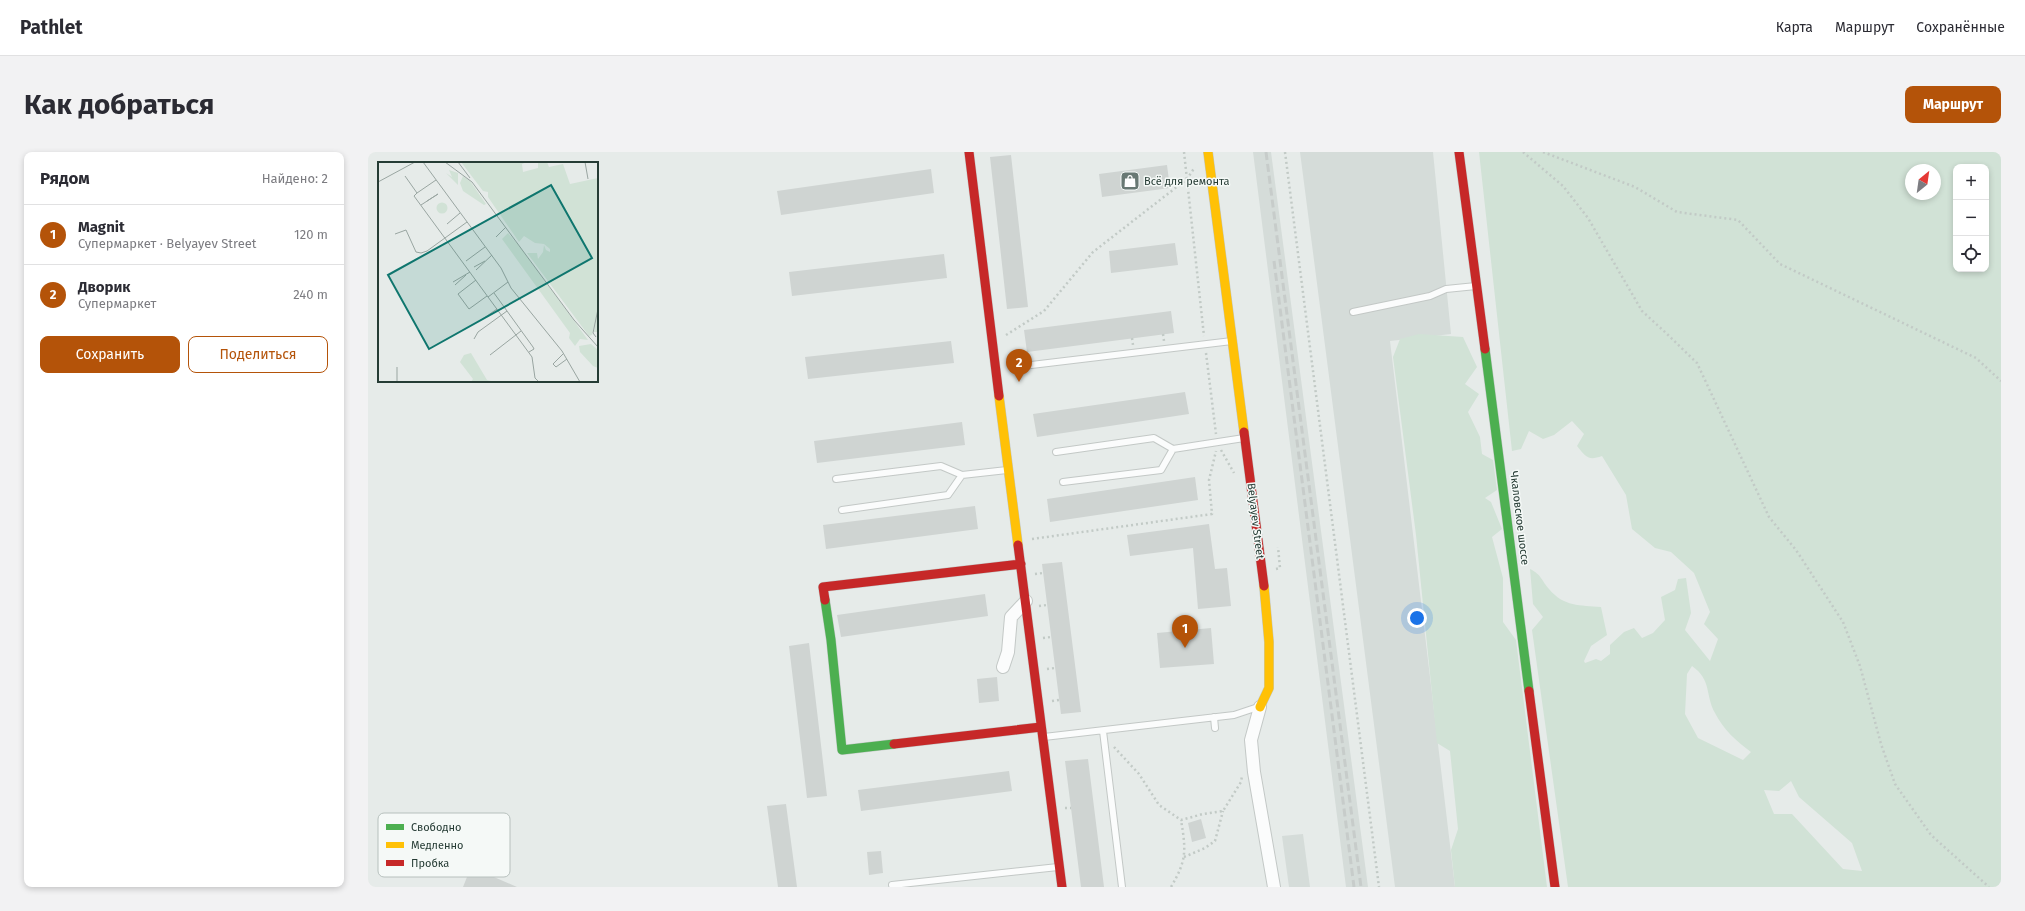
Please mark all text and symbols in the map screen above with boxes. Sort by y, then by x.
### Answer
text: Pathlet [20,16,83,39]
text: Карта [1776,19,1813,36]
text: Маршрут [1835,19,1894,36]
text: Сохранённые [1916,19,2005,36]
button: Маршрут [1905,86,2001,123]
text: Как добраться [24,88,214,121]
inset map [378,162,598,382]
north arrow [1905,164,1941,200]
map controls [1953,164,1989,272]
button: + [1953,164,1989,200]
text: Рядом [40,168,90,189]
shop icon: Всё для ремонта [1119,170,1141,192]
text: Найдено: 2 [262,171,328,186]
place label: Всё для ремонта [1144,175,1230,188]
button: − [1953,200,1989,236]
text: Magnit [78,218,125,236]
text: 1 [50,227,56,242]
text: 120 m [294,227,328,242]
text: Супермаркет · Belyayev Street [78,236,257,251]
button: locate [1953,236,1989,272]
text: Дворик [78,278,131,296]
text: 2 [50,287,56,302]
text: 240 m [293,287,328,302]
text: Супермаркет [78,296,156,311]
button: Сохранить [40,336,180,373]
button: Поделиться [188,336,328,373]
pin: 2 [1006,349,1032,382]
street label: Чкаловское шоссе [1507,470,1532,566]
street label: Belyayev Street [1244,482,1267,560]
your location [1407,608,1427,628]
pin: 1 [1172,615,1198,648]
legend [378,813,510,877]
text: Свободно [411,821,461,834]
text: Медленно [411,839,463,852]
text: Пробка [411,857,449,870]

